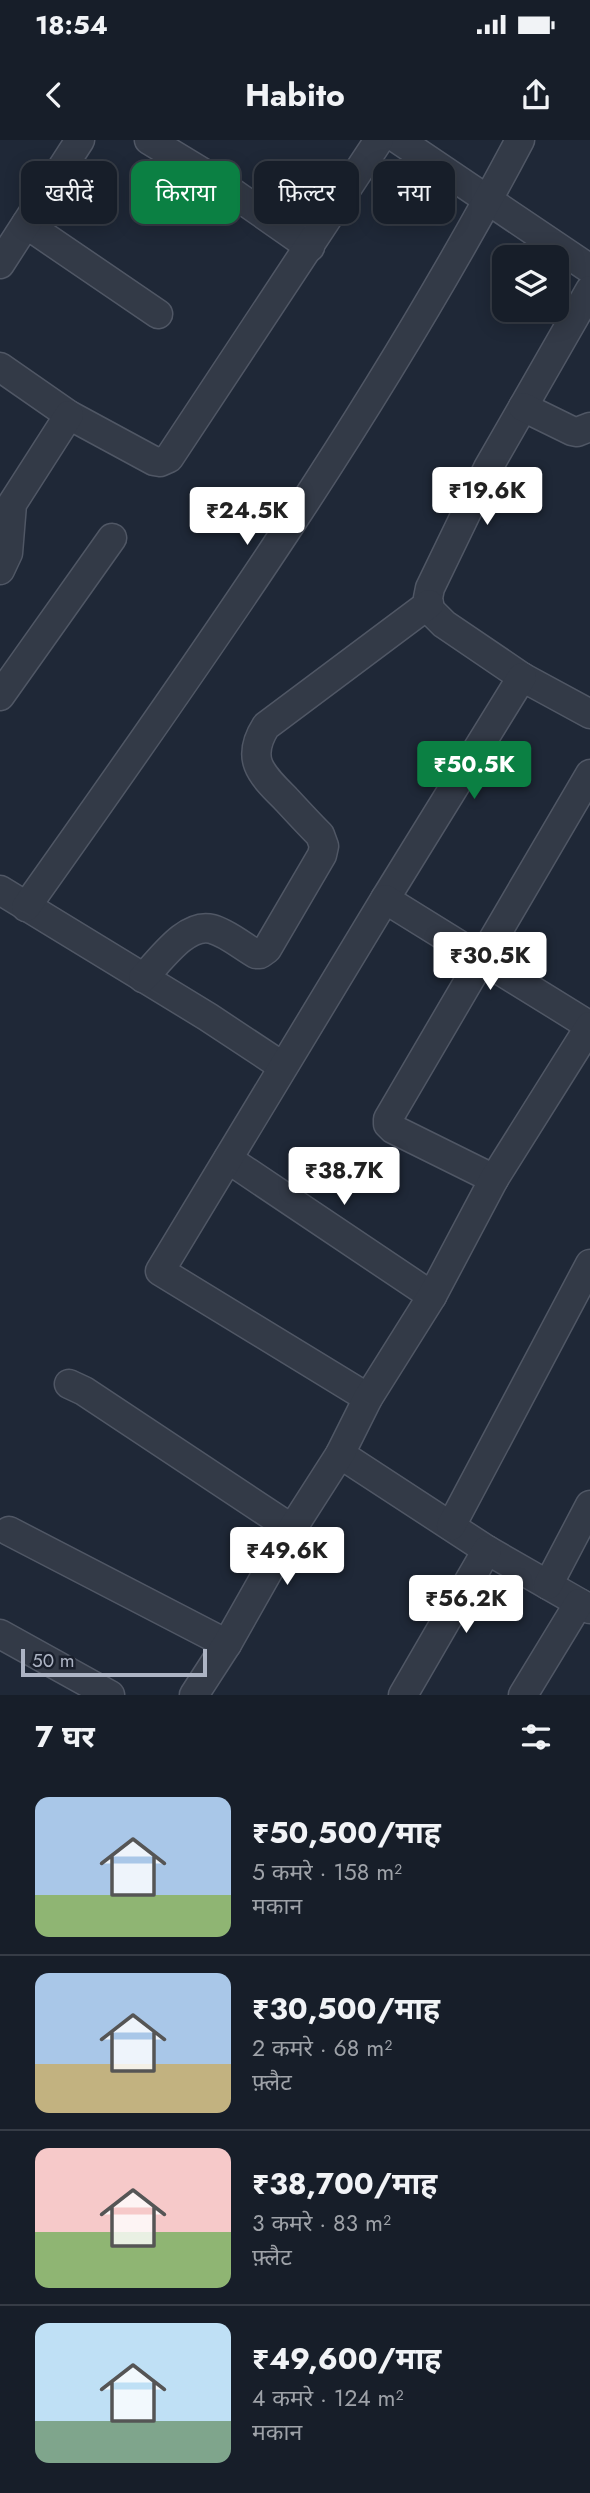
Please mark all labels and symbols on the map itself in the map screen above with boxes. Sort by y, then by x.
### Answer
pin: ₹19.6K [430,468,544,527]
pin: ₹24.5K [190,488,304,547]
pin: ₹50.5K [417,742,531,801]
pin: ₹30.5K [433,932,547,992]
pin: ₹38.7K [287,1147,401,1207]
pin: ₹49.6K [230,1528,344,1587]
pin: ₹56.2K [409,1576,523,1635]
scale bar [21,1646,206,1678]

